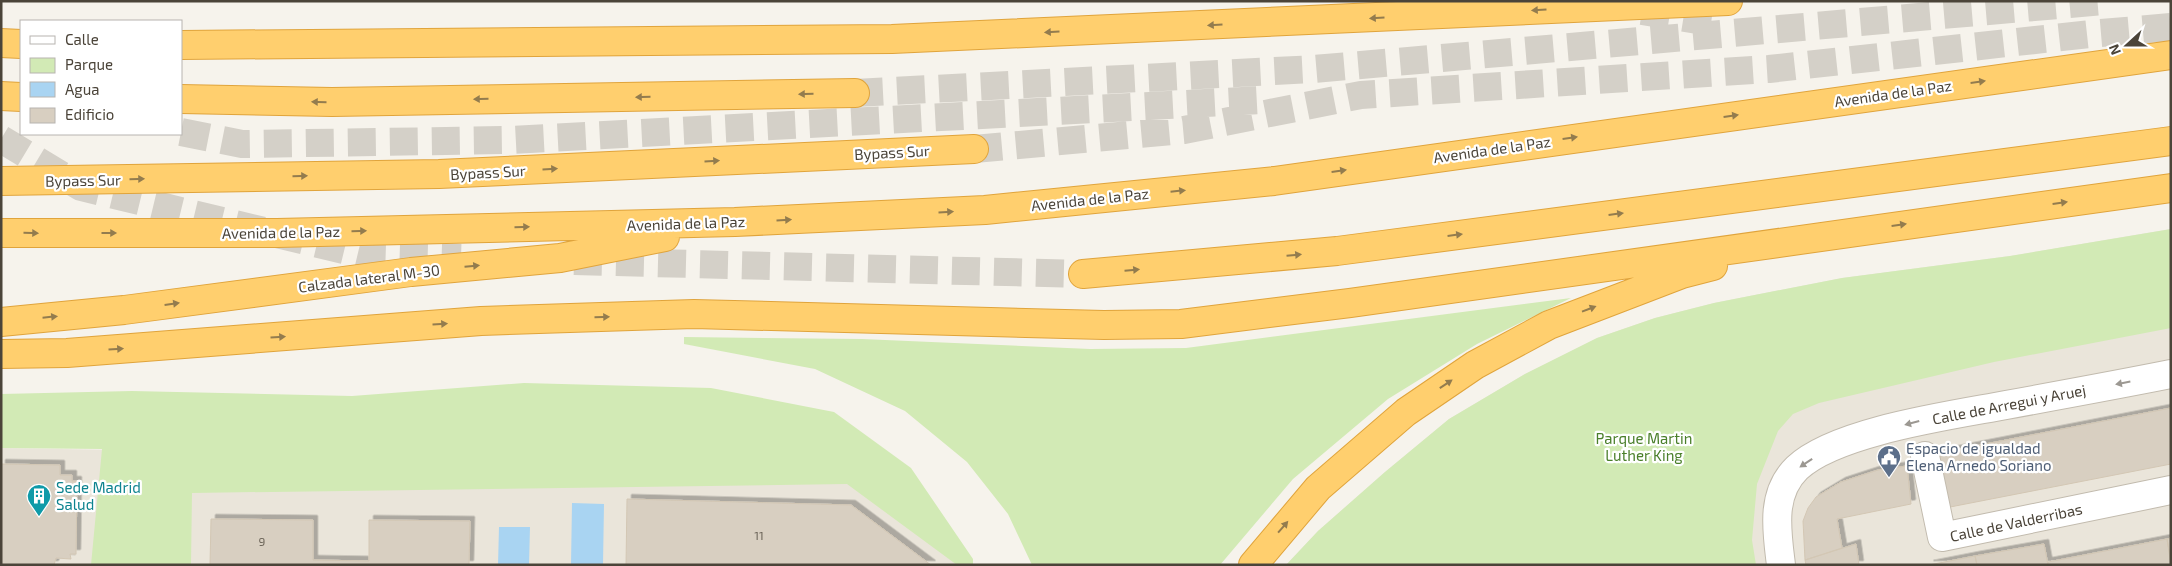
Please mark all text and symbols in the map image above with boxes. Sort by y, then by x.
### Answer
one-way arrow [1531,7,1547,15]
one-way arrow [1369,14,1385,22]
legend [20,20,182,135]
north arrow [2102,20,2152,70]
one-way arrow [1206,21,1222,29]
one-way arrow [1044,28,1060,36]
text: Calle [65,30,99,48]
text: N [2105,42,2124,58]
text: Parque [65,55,113,73]
street label: Avenida de la Paz [1833,76,1953,110]
one-way arrow [1971,77,1987,85]
text: Agua [65,80,100,98]
one-way arrow [798,90,814,98]
one-way arrow [635,93,651,101]
one-way arrow [473,95,489,103]
one-way arrow [310,97,326,105]
text: Edificio [65,105,114,123]
one-way arrow [1723,111,1739,119]
street label: Avenida de la Paz [1432,132,1552,166]
one-way arrow [1562,134,1578,142]
street label: Bypass Sur [854,141,930,163]
one-way arrow [704,157,720,165]
street label: Bypass Sur [450,161,526,183]
one-way arrow [542,165,558,173]
one-way arrow [1331,167,1347,175]
street label: Bypass Sur [45,170,121,190]
one-way arrow [292,172,308,180]
one-way arrow [130,175,146,183]
street label: Avenida de la Paz [1030,184,1150,214]
one-way arrow [1170,186,1186,194]
one-way arrow [2052,199,2068,207]
one-way arrow [938,208,954,216]
one-way arrow [1608,210,1624,218]
street label: Avenida de la Paz [627,212,745,234]
one-way arrow [776,215,792,223]
one-way arrow [1891,221,1907,229]
street label: Avenida de la Paz [222,222,340,242]
one-way arrow [514,223,530,231]
one-way arrow [351,227,367,235]
one-way arrow [23,229,39,237]
one-way arrow [101,229,117,237]
one-way arrow [1447,231,1463,239]
one-way arrow [1286,250,1302,258]
street label: Calzada lateral M-30 [297,260,441,296]
one-way arrow [464,262,480,270]
one-way arrow [1124,266,1140,274]
one-way arrow [164,299,180,307]
one-way arrow [1582,305,1597,312]
one-way arrow [42,313,58,321]
one-way arrow [594,313,610,321]
one-way arrow [432,320,448,328]
one-way arrow [270,332,286,340]
one-way arrow [108,345,124,353]
one-way arrow [1439,379,1453,389]
street label: Calle de Arregui y Aruej [1931,380,2087,429]
one-way arrow [2114,380,2130,388]
one-way arrow [1904,419,1919,427]
park label: Parque Martin Luther King [1596,429,1692,464]
place label: Espacio de igualdad Elena Arnedo Soriano [1906,439,2052,474]
public building icon: Espacio de igualdad Elena Arnedo Soriano [1876,444,1902,478]
one-way arrow [1799,458,1812,467]
place label: Sede Madrid Salud [56,478,141,513]
building icon: Sede Madrid Salud [26,483,52,517]
street label: Calle de Valderribas [1948,499,2084,545]
one-way arrow [1277,521,1289,533]
house number: 11 [754,528,764,542]
house number: 9 [259,534,266,548]

